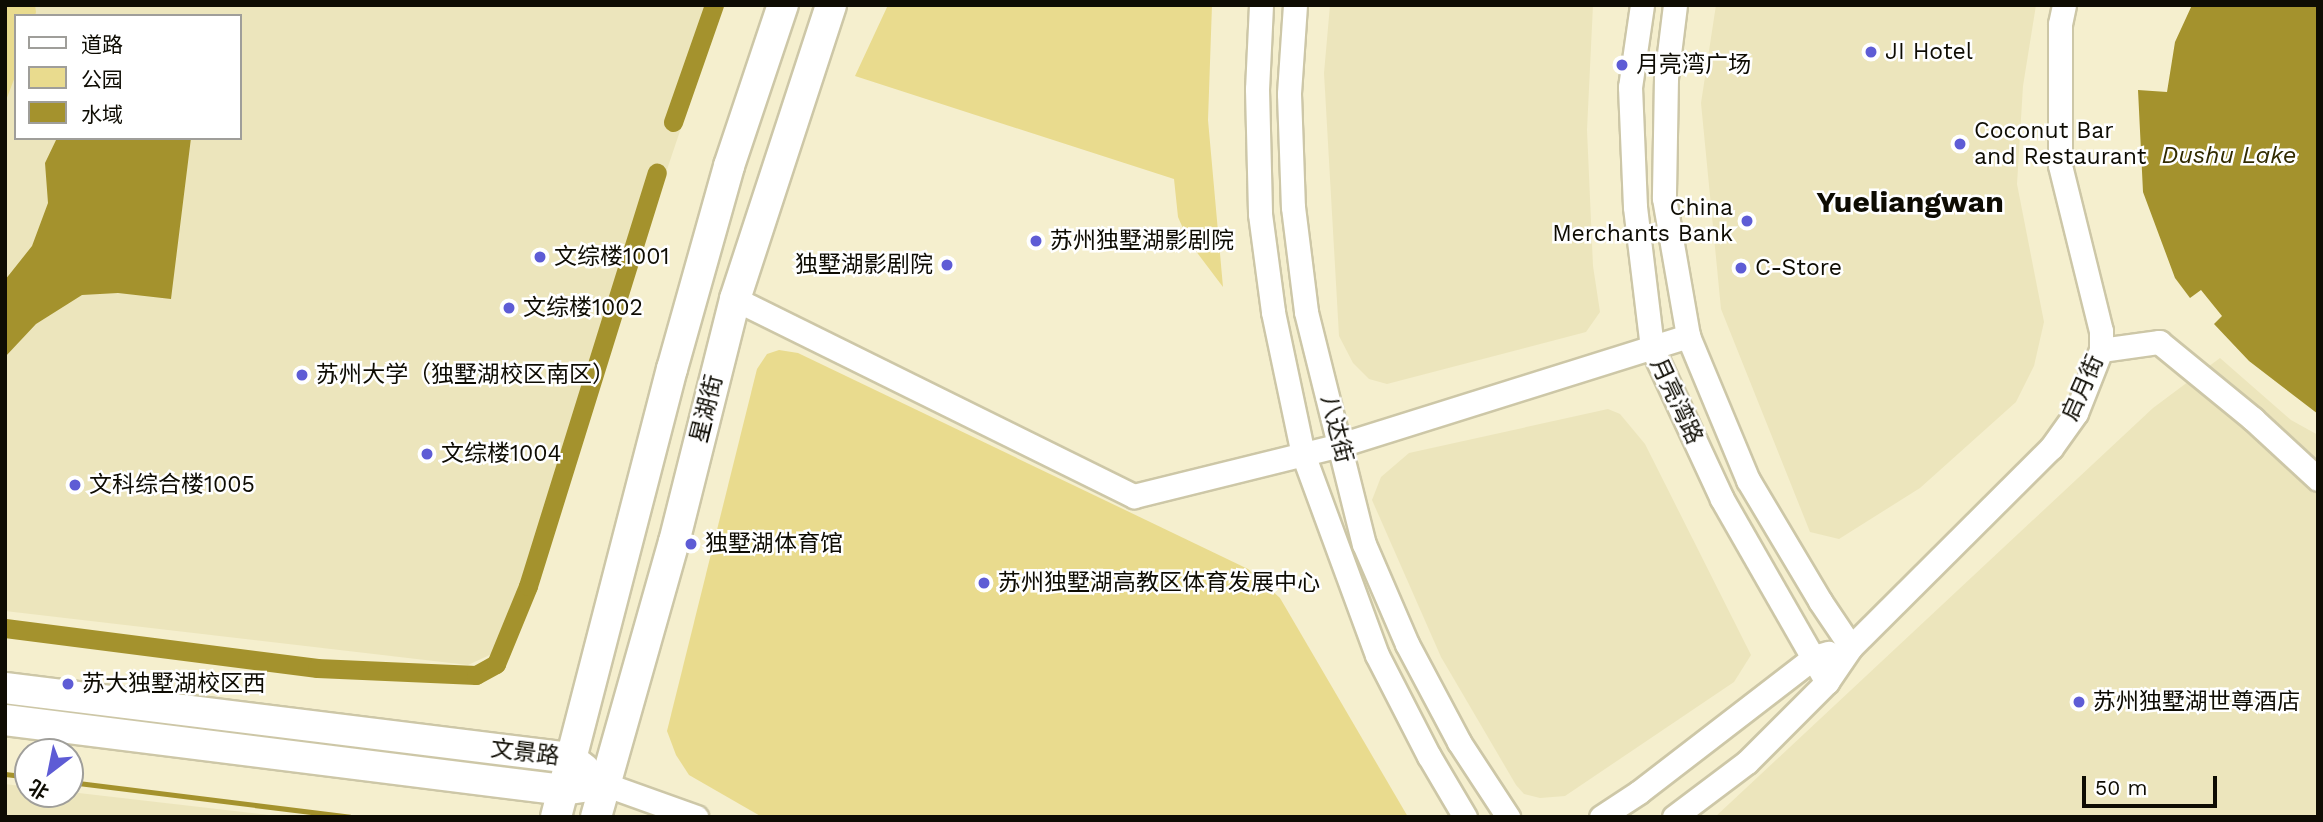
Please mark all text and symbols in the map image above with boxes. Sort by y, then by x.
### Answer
legend [14,14,242,140]
text: 道路 [81,32,123,57]
place label: JI Hotel [1885,38,1973,66]
marker: JI Hotel [1863,44,1879,60]
place label: 月亮湾广场 [1636,51,1751,79]
marker: 月亮湾广场 [1614,57,1630,73]
text: 公园 [81,67,123,92]
text: 水域 [81,102,123,127]
place label: Coconut Bar and Restaurant [1974,117,2146,171]
marker: Coconut Bar and Restaurant [1952,136,1968,152]
water label: Dushu Lake [2161,142,2297,170]
district label: Yueliangwan [1816,184,2004,220]
place label: China Merchants Bank [1552,194,1733,248]
marker: China Merchants Bank [1739,213,1755,229]
place label: 苏州独墅湖影剧院 [1050,227,1234,255]
marker: 苏州独墅湖影剧院 [1028,233,1044,249]
place label: 文综楼1001 [554,243,670,271]
marker: 文综楼1001 [532,249,548,265]
place label: 独墅湖影剧院 [795,251,933,279]
place label: C-Store [1755,254,1842,282]
marker: 独墅湖影剧院 [939,257,955,273]
marker: C-Store [1733,260,1749,276]
place label: 文综楼1002 [523,294,643,322]
marker: 文综楼1002 [501,300,517,316]
street label: 启月街 [2056,351,2110,425]
street label: 月亮湾路 [1644,353,1708,449]
place label: 苏州大学（独墅湖校区南区） [316,361,615,389]
marker: 苏州大学（独墅湖校区南区） [294,367,310,383]
street label: 星湖街 [685,372,729,446]
street label: 八达街 [1314,392,1358,466]
place label: 文综楼1004 [441,440,562,468]
marker: 文综楼1004 [419,446,435,462]
place label: 文科综合楼1005 [89,471,255,499]
marker: 文科综合楼1005 [67,477,83,493]
place label: 独墅湖体育馆 [705,530,843,558]
marker: 独墅湖体育馆 [683,536,699,552]
place label: 苏州独墅湖高教区体育发展中心 [998,569,1320,597]
marker: 苏州独墅湖高教区体育发展中心 [976,575,992,591]
place label: 苏大独墅湖校区西 [82,670,266,698]
marker: 苏大独墅湖校区西 [60,676,76,692]
place label: 苏州独墅湖世尊酒店 [2093,688,2300,716]
marker: 苏州独墅湖世尊酒店 [2071,694,2087,710]
street label: 文景路 [489,735,561,771]
north arrow [14,738,84,808]
scale bar [2085,762,2220,806]
text: 北 [25,775,53,804]
text: 50 m [2095,775,2147,800]

